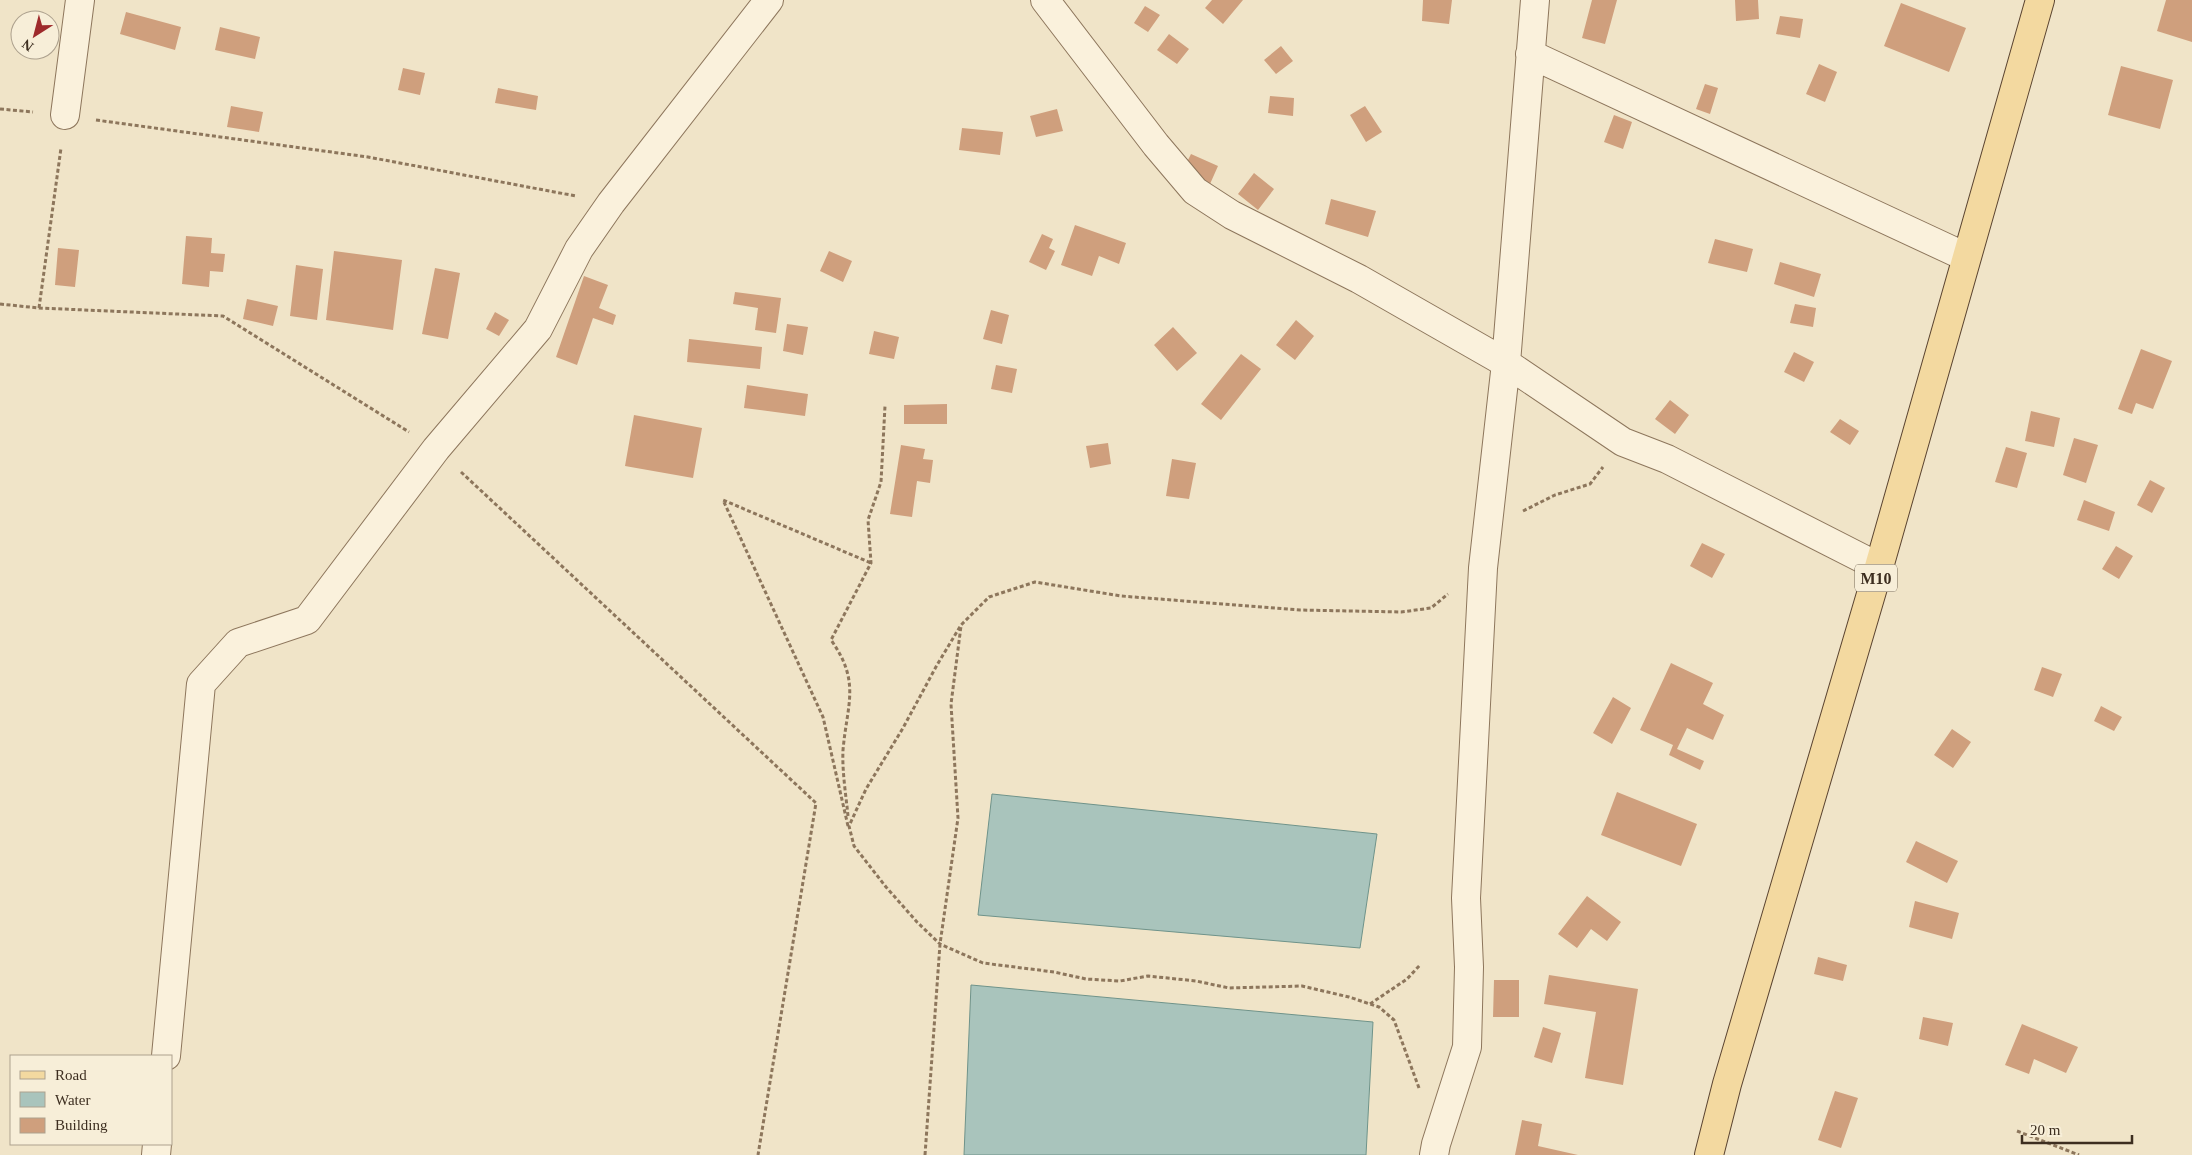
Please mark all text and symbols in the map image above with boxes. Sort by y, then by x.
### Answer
north arrow [10,10,60,60]
text: N [19,36,36,54]
road number: M10 [1855,564,1897,592]
legend [10,1055,172,1145]
text: Road [55,1067,87,1083]
text: Water [55,1092,90,1108]
scale bar [2022,1112,2132,1144]
text: Building [55,1117,108,1133]
text: 20 m [2030,1122,2061,1138]

